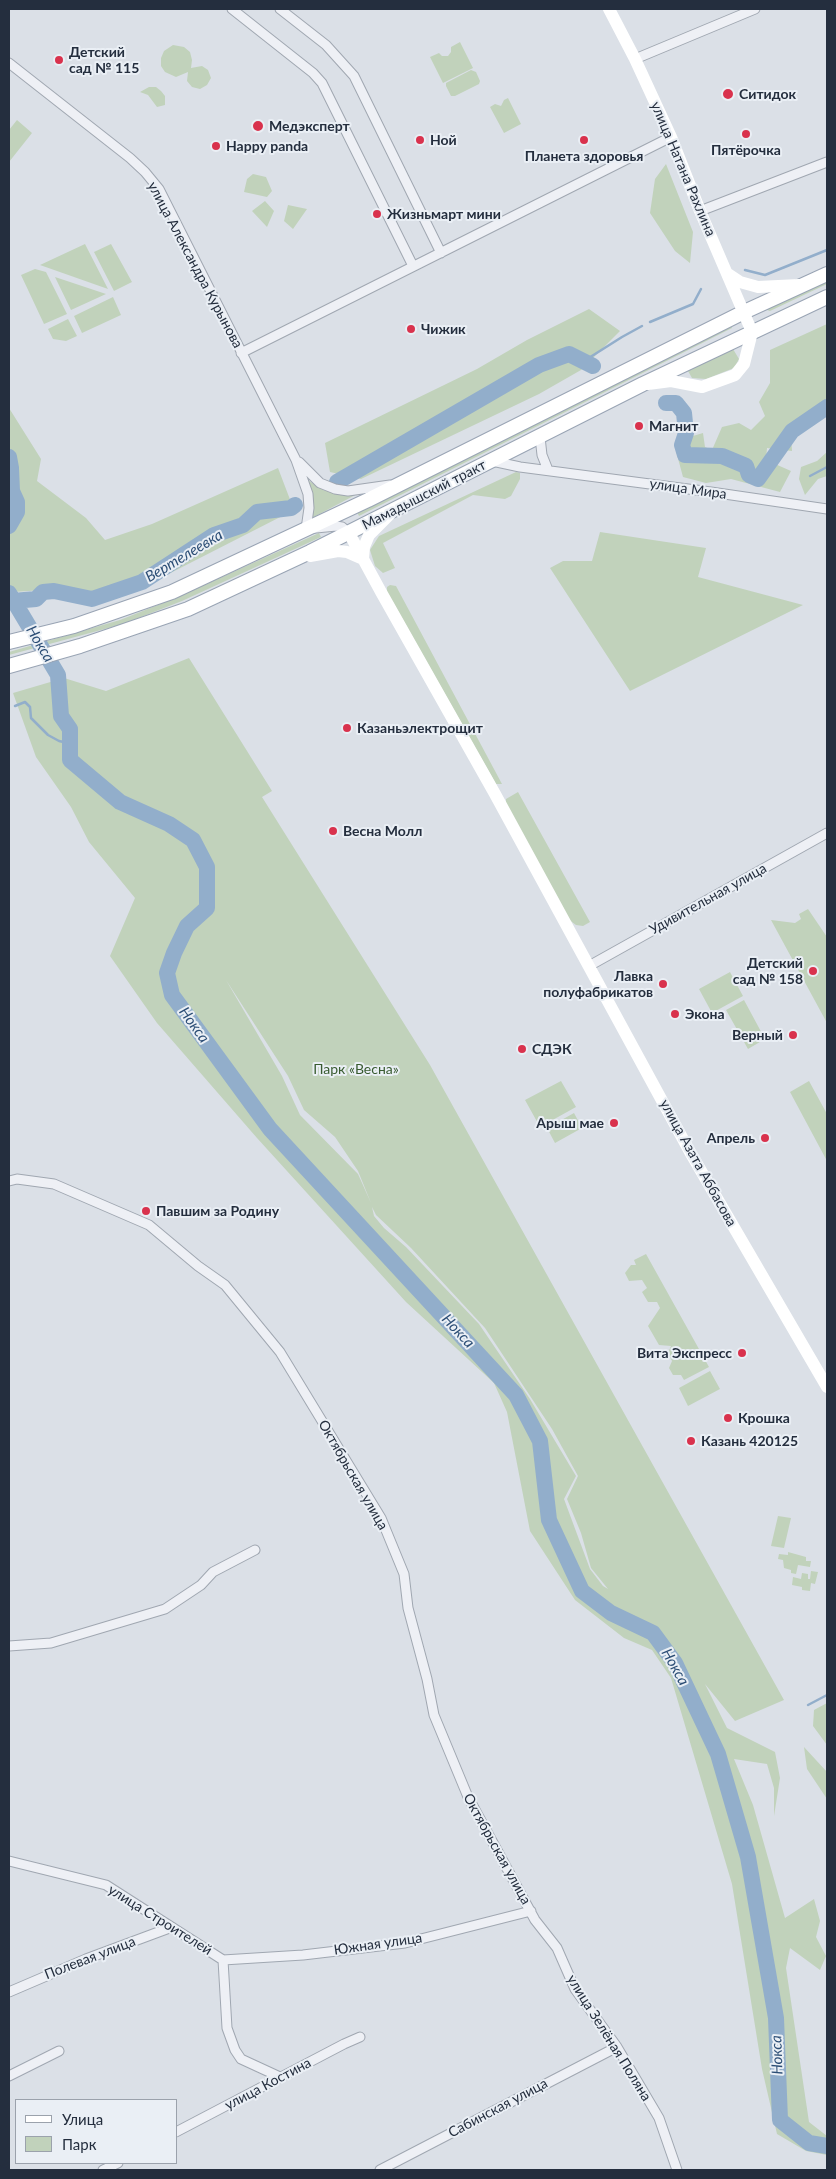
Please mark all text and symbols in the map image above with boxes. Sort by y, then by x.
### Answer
place label: Детский сад № 115 [69,44,139,76]
marker: Детский сад № 115 [53,54,65,66]
place label: Ситидок [739,86,796,102]
marker: Ситидок [721,87,735,101]
street label: улица Натана Рахлина [647,99,719,239]
place label: Медэксперт [269,118,350,134]
marker: Медэксперт [251,119,265,133]
marker: Пятёрочка [740,128,752,140]
place label: Ной [430,132,457,148]
marker: Ной [414,134,426,146]
marker: Планета здоровья [578,134,590,146]
place label: Happy panda [226,138,308,154]
marker: Happy panda [210,140,222,152]
place label: Пятёрочка [711,142,781,158]
place label: Планета здоровья [525,148,643,164]
street label: улица Александра Курынова [144,179,246,351]
place label: Жизньмарт мини [387,206,501,222]
marker: Жизньмарт мини [371,208,383,220]
place label: Чижик [421,321,466,337]
marker: Чижик [405,323,417,335]
place label: Магнит [649,418,698,434]
marker: Магнит [633,420,645,432]
street label: Мамадышский тракт [359,456,489,534]
street label: улица Мира [648,475,728,503]
water label: Вертелеевка [142,526,226,586]
water label: Нокса [22,622,58,666]
place label: Казаньэлектрощит [357,720,483,736]
marker: Казаньэлектрощит [341,722,353,734]
place label: Весна Молл [343,823,422,839]
marker: Весна Молл [327,825,339,837]
street label: Удивительная улица [647,860,769,938]
place label: Детский сад № 158 [733,955,803,988]
marker: Детский сад № 158 [807,965,819,977]
place label: Лавка полуфабрикатов [543,968,653,1000]
marker: Лавка полуфабрикатов [657,978,669,990]
water label: Нокса [175,1004,213,1046]
place label: Экона [685,1006,725,1022]
marker: Экона [669,1008,681,1020]
place label: Верный [732,1027,783,1043]
marker: Верный [787,1029,799,1041]
place label: СДЭК [532,1041,572,1057]
marker: СДЭК [516,1043,528,1055]
park label: Парк «Весна» [313,1061,399,1077]
street label: улица Азата Аббасова [656,1096,740,1230]
place label: Арыш мае [536,1115,604,1131]
marker: Арыш мае [608,1117,620,1129]
place label: Апрель [707,1130,755,1146]
marker: Апрель [759,1132,771,1144]
place label: Павшим за Родину [156,1203,279,1219]
marker: Павшим за Родину [140,1205,152,1217]
water label: Нокса [438,1310,478,1352]
place label: Вита Экспресс [637,1345,732,1361]
marker: Вита Экспресс [736,1347,748,1359]
place label: Крошка [738,1410,790,1426]
marker: Крошка [722,1412,734,1424]
street label: Октябрьская улица [315,1417,391,1533]
place label: Казань 420125 [701,1433,798,1449]
marker: Казань 420125 [685,1435,697,1447]
water label: Нокса [657,1645,693,1689]
street label: Октябрьская улица [460,1791,534,1907]
street label: улица Строителей [105,1881,215,1959]
street label: Южная улица [333,1929,423,1959]
street label: Полевая улица [42,1933,138,1983]
street label: улица Зелёная Поляна [563,1972,655,2104]
water label: Нокса [767,2035,787,2075]
street label: улица Костина [222,2054,314,2114]
street label: Сабинская улица [445,2075,551,2141]
legend [15,2099,178,2164]
text: Улица [62,2110,103,2128]
text: Парк [62,2135,96,2153]

